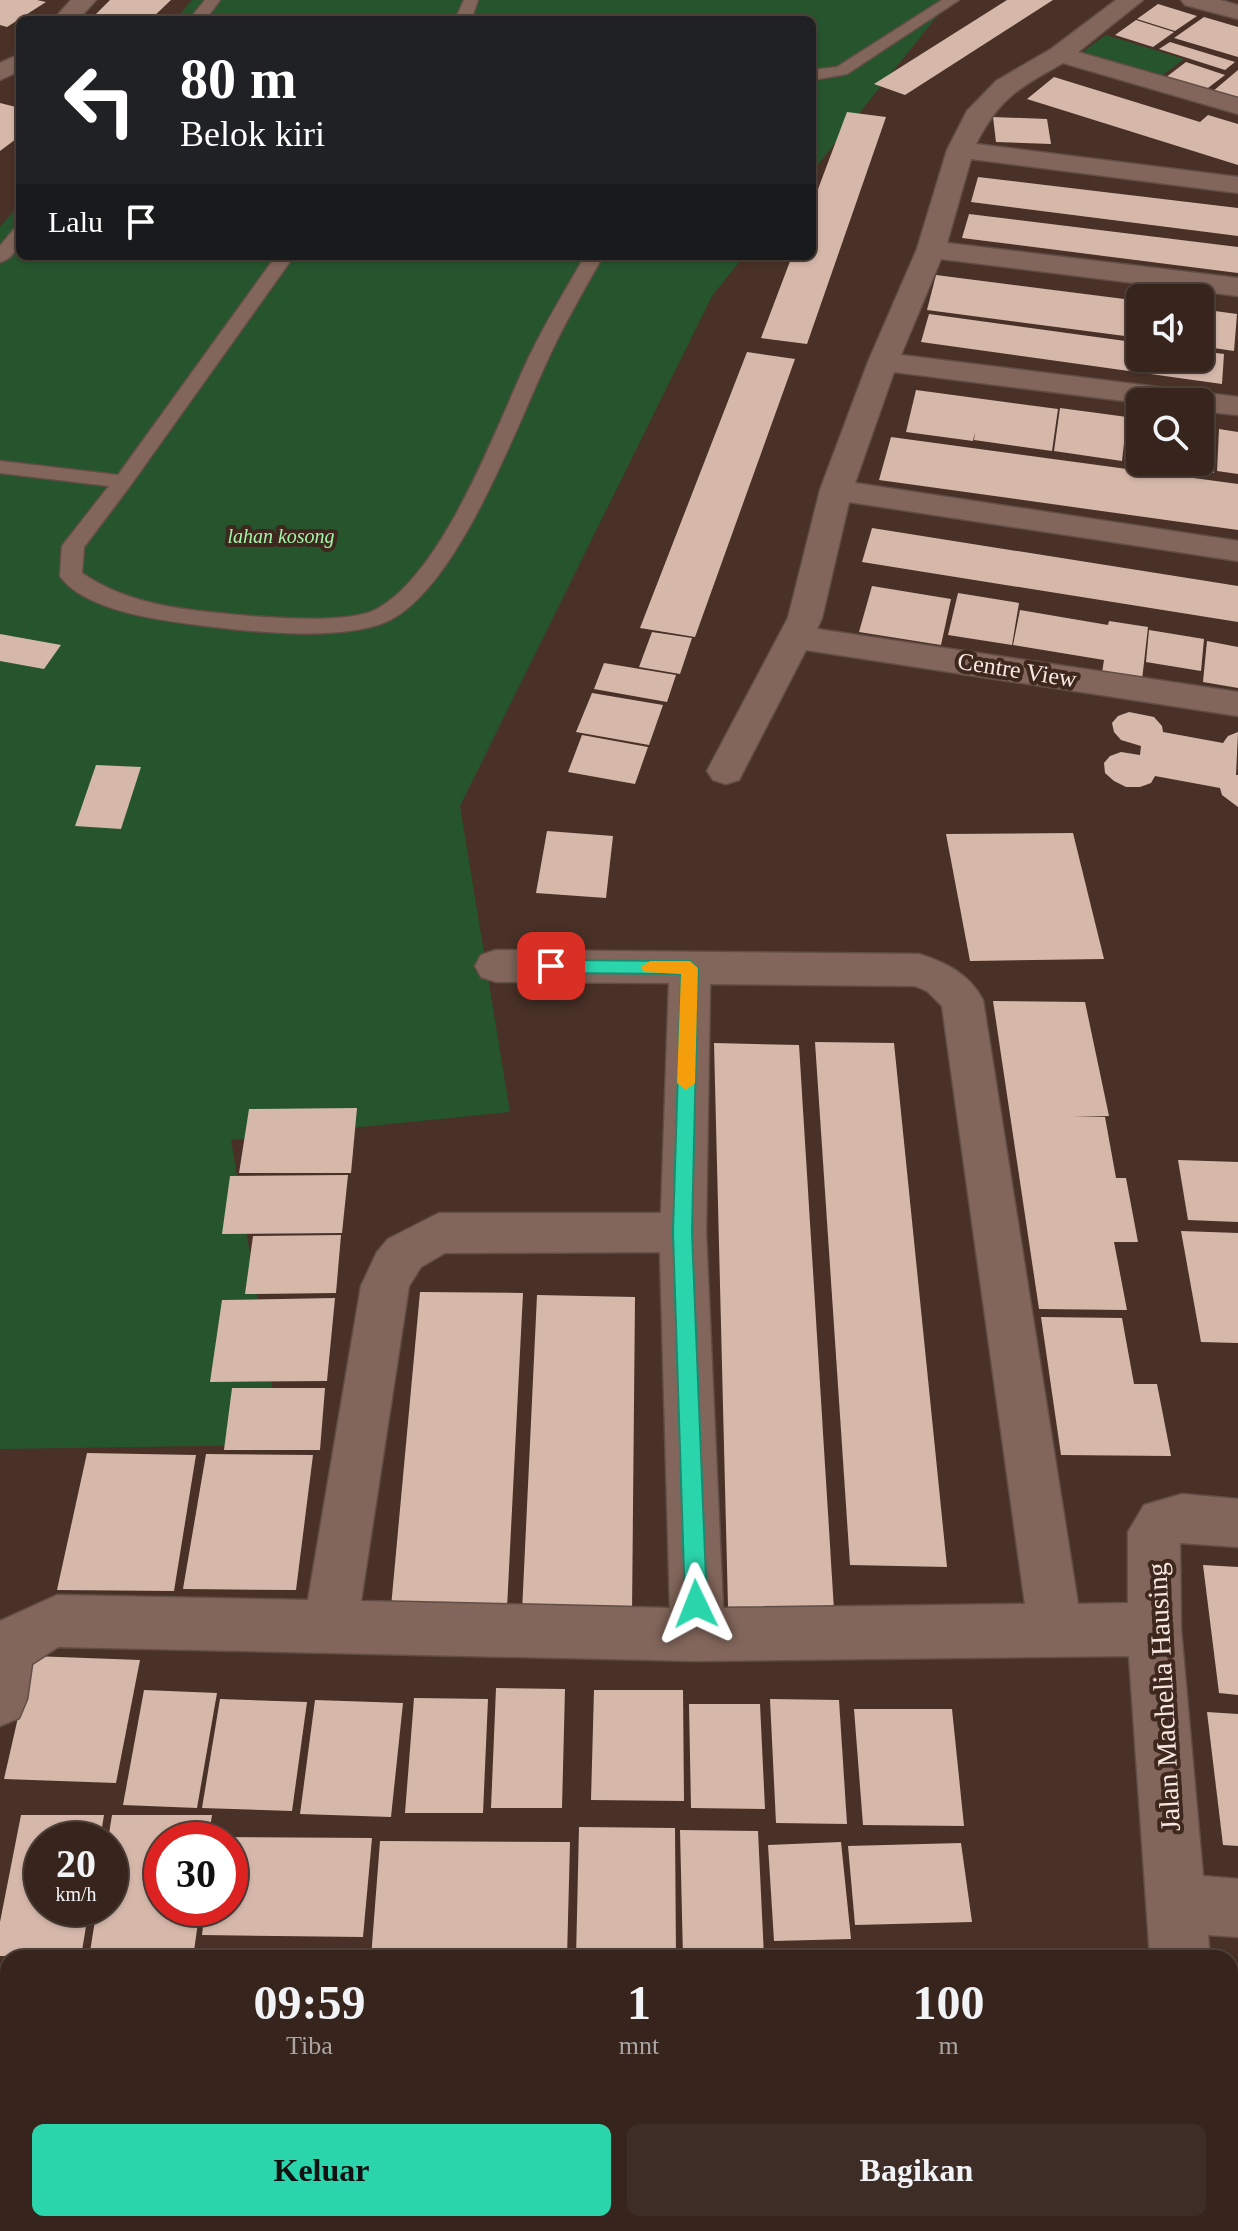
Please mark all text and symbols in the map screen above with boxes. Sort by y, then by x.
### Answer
icon: left [48,48,152,152]
text: 80 m [180,48,297,110]
text: Belok kiri [180,114,325,154]
icon: arrive [119,200,163,244]
text: Lalu [48,205,103,238]
map controls [1126,284,1214,476]
button: sound [1126,284,1214,372]
button: search [1126,388,1214,476]
park label: lahan kosong [227,525,335,548]
street label: Centre View [956,648,1079,692]
pin [517,932,585,1000]
icon: arrive [529,944,573,988]
position arrow [654,1562,738,1646]
street label: Jalan Machelia Hausing [1141,1562,1186,1832]
speed limit sign: 30 [144,1822,248,1926]
text: 20 [56,1841,96,1886]
text: km/h [55,1883,97,1905]
text: 09:59 [253,1976,365,2029]
text: 1 [627,1976,651,2029]
text: 100 [913,1976,985,2029]
text: Tiba [286,2031,333,2060]
text: mnt [619,2031,659,2060]
text: m [938,2031,959,2060]
button: Keluar [32,2124,611,2216]
button: Bagikan [627,2124,1206,2216]

